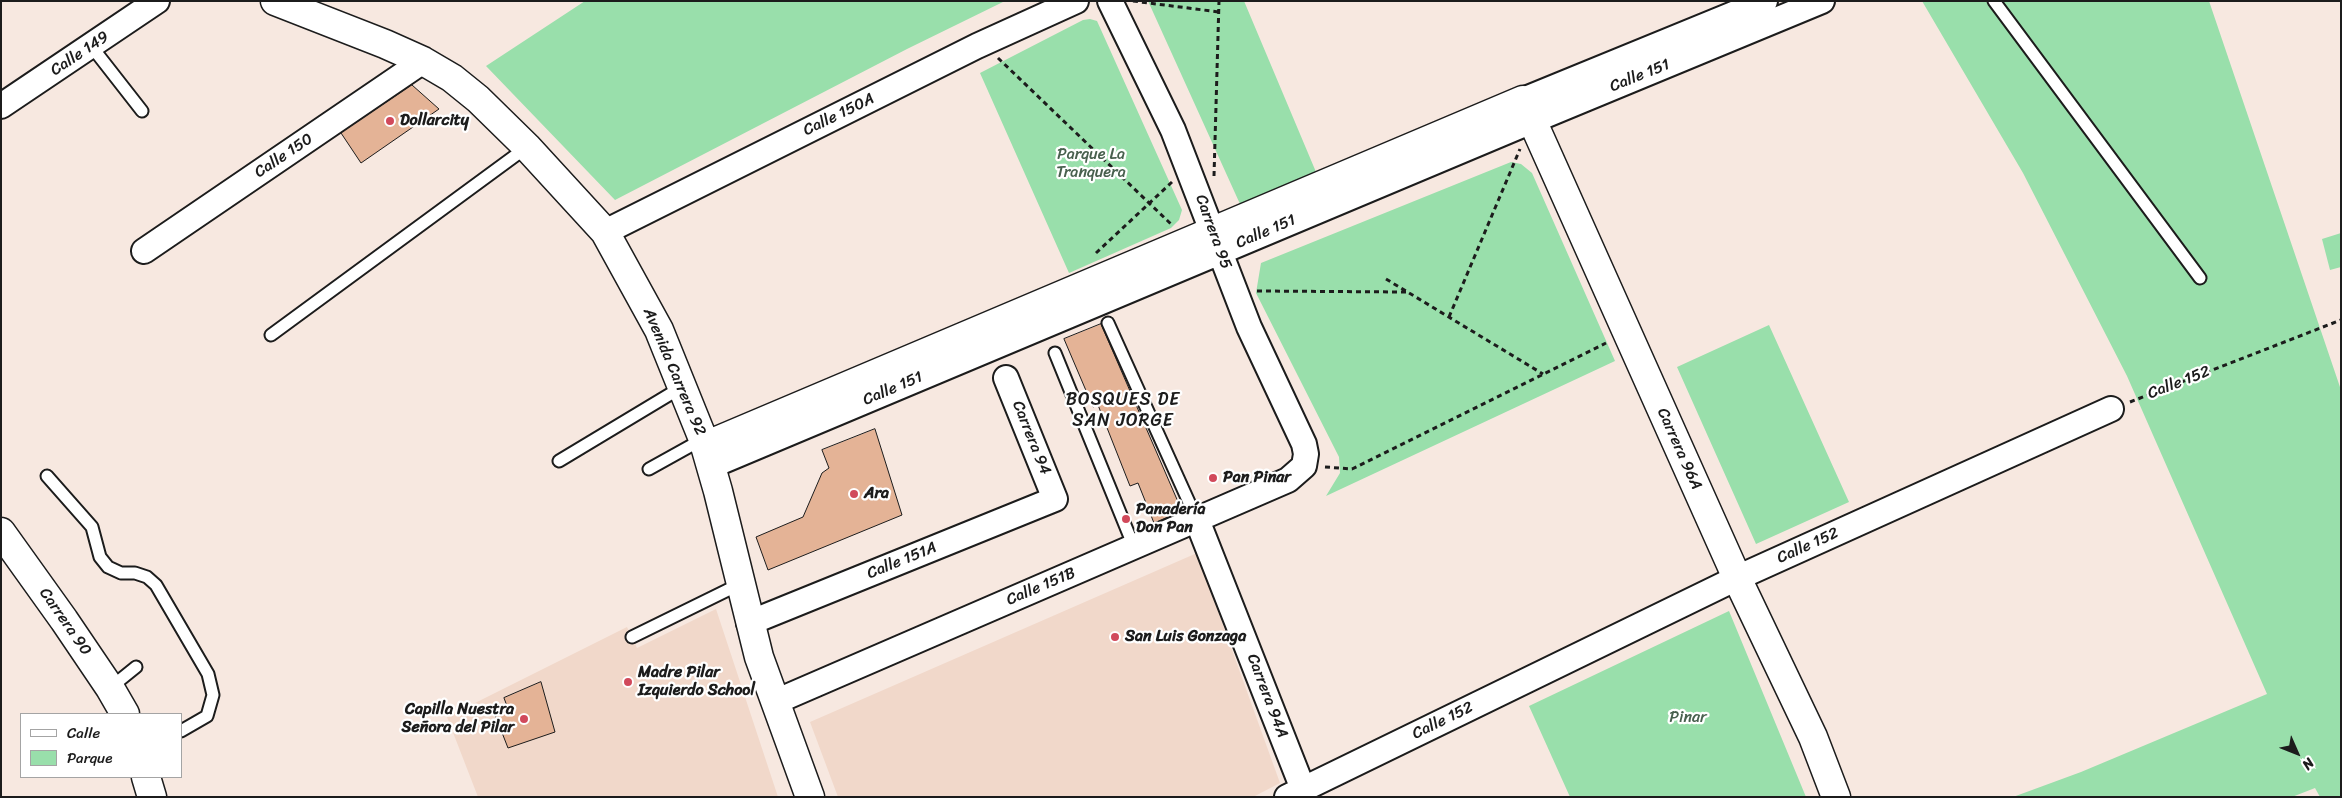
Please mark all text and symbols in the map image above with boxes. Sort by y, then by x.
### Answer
street label: Calle 149 [47,28,113,80]
street label: Calle 151 [1607,55,1673,97]
street label: Calle 150A [800,90,878,140]
place label: Dollarcity [400,111,469,131]
marker: Dollarcity [384,115,396,127]
street label: Calle 150 [251,130,317,182]
park label: Parque La Tranquera [1056,145,1126,183]
street label: Carrera 95 [1191,192,1235,272]
street label: Calle 151 [1233,211,1299,253]
street label: Avenida Carrera 92 [638,305,710,439]
street label: Calle 152 [2145,362,2213,404]
street label: Calle 151 [860,368,926,410]
district label: BOSQUES DE SAN JORGE [1065,389,1181,432]
street label: Carrera 94 [1008,398,1054,478]
street label: Carrera 96A [1652,405,1706,493]
place label: Pan Pinar [1223,468,1291,488]
marker: Pan Pinar [1207,472,1219,484]
place label: Ara [864,484,889,504]
marker: Ara [848,488,860,500]
place label: Panadería Don Pan [1136,500,1206,538]
marker: Panadería Don Pan [1120,513,1132,525]
street label: Calle 152 [1774,524,1842,568]
street label: Calle 151A [864,538,940,584]
street label: Calle 151B [1004,564,1078,610]
street label: Carrera 90 [35,585,95,659]
place label: San Luis Gonzaga [1125,627,1246,647]
marker: San Luis Gonzaga [1109,631,1121,643]
street label: Carrera 94A [1242,651,1292,741]
place label: Madre Pilar Izquierdo School [638,663,755,701]
marker: Madre Pilar Izquierdo School [622,676,634,688]
street label: Calle 152 [1409,698,1477,744]
place label: Capilla Nuestra Señora del Pilar [402,700,514,738]
park label: Pinar [1669,708,1707,728]
legend [20,713,182,778]
marker: Capilla Nuestra Señora del Pilar [518,713,530,725]
text: Calle [67,720,100,746]
north arrow [2272,728,2322,778]
text: Parque [67,745,112,771]
text: N [2296,752,2321,776]

